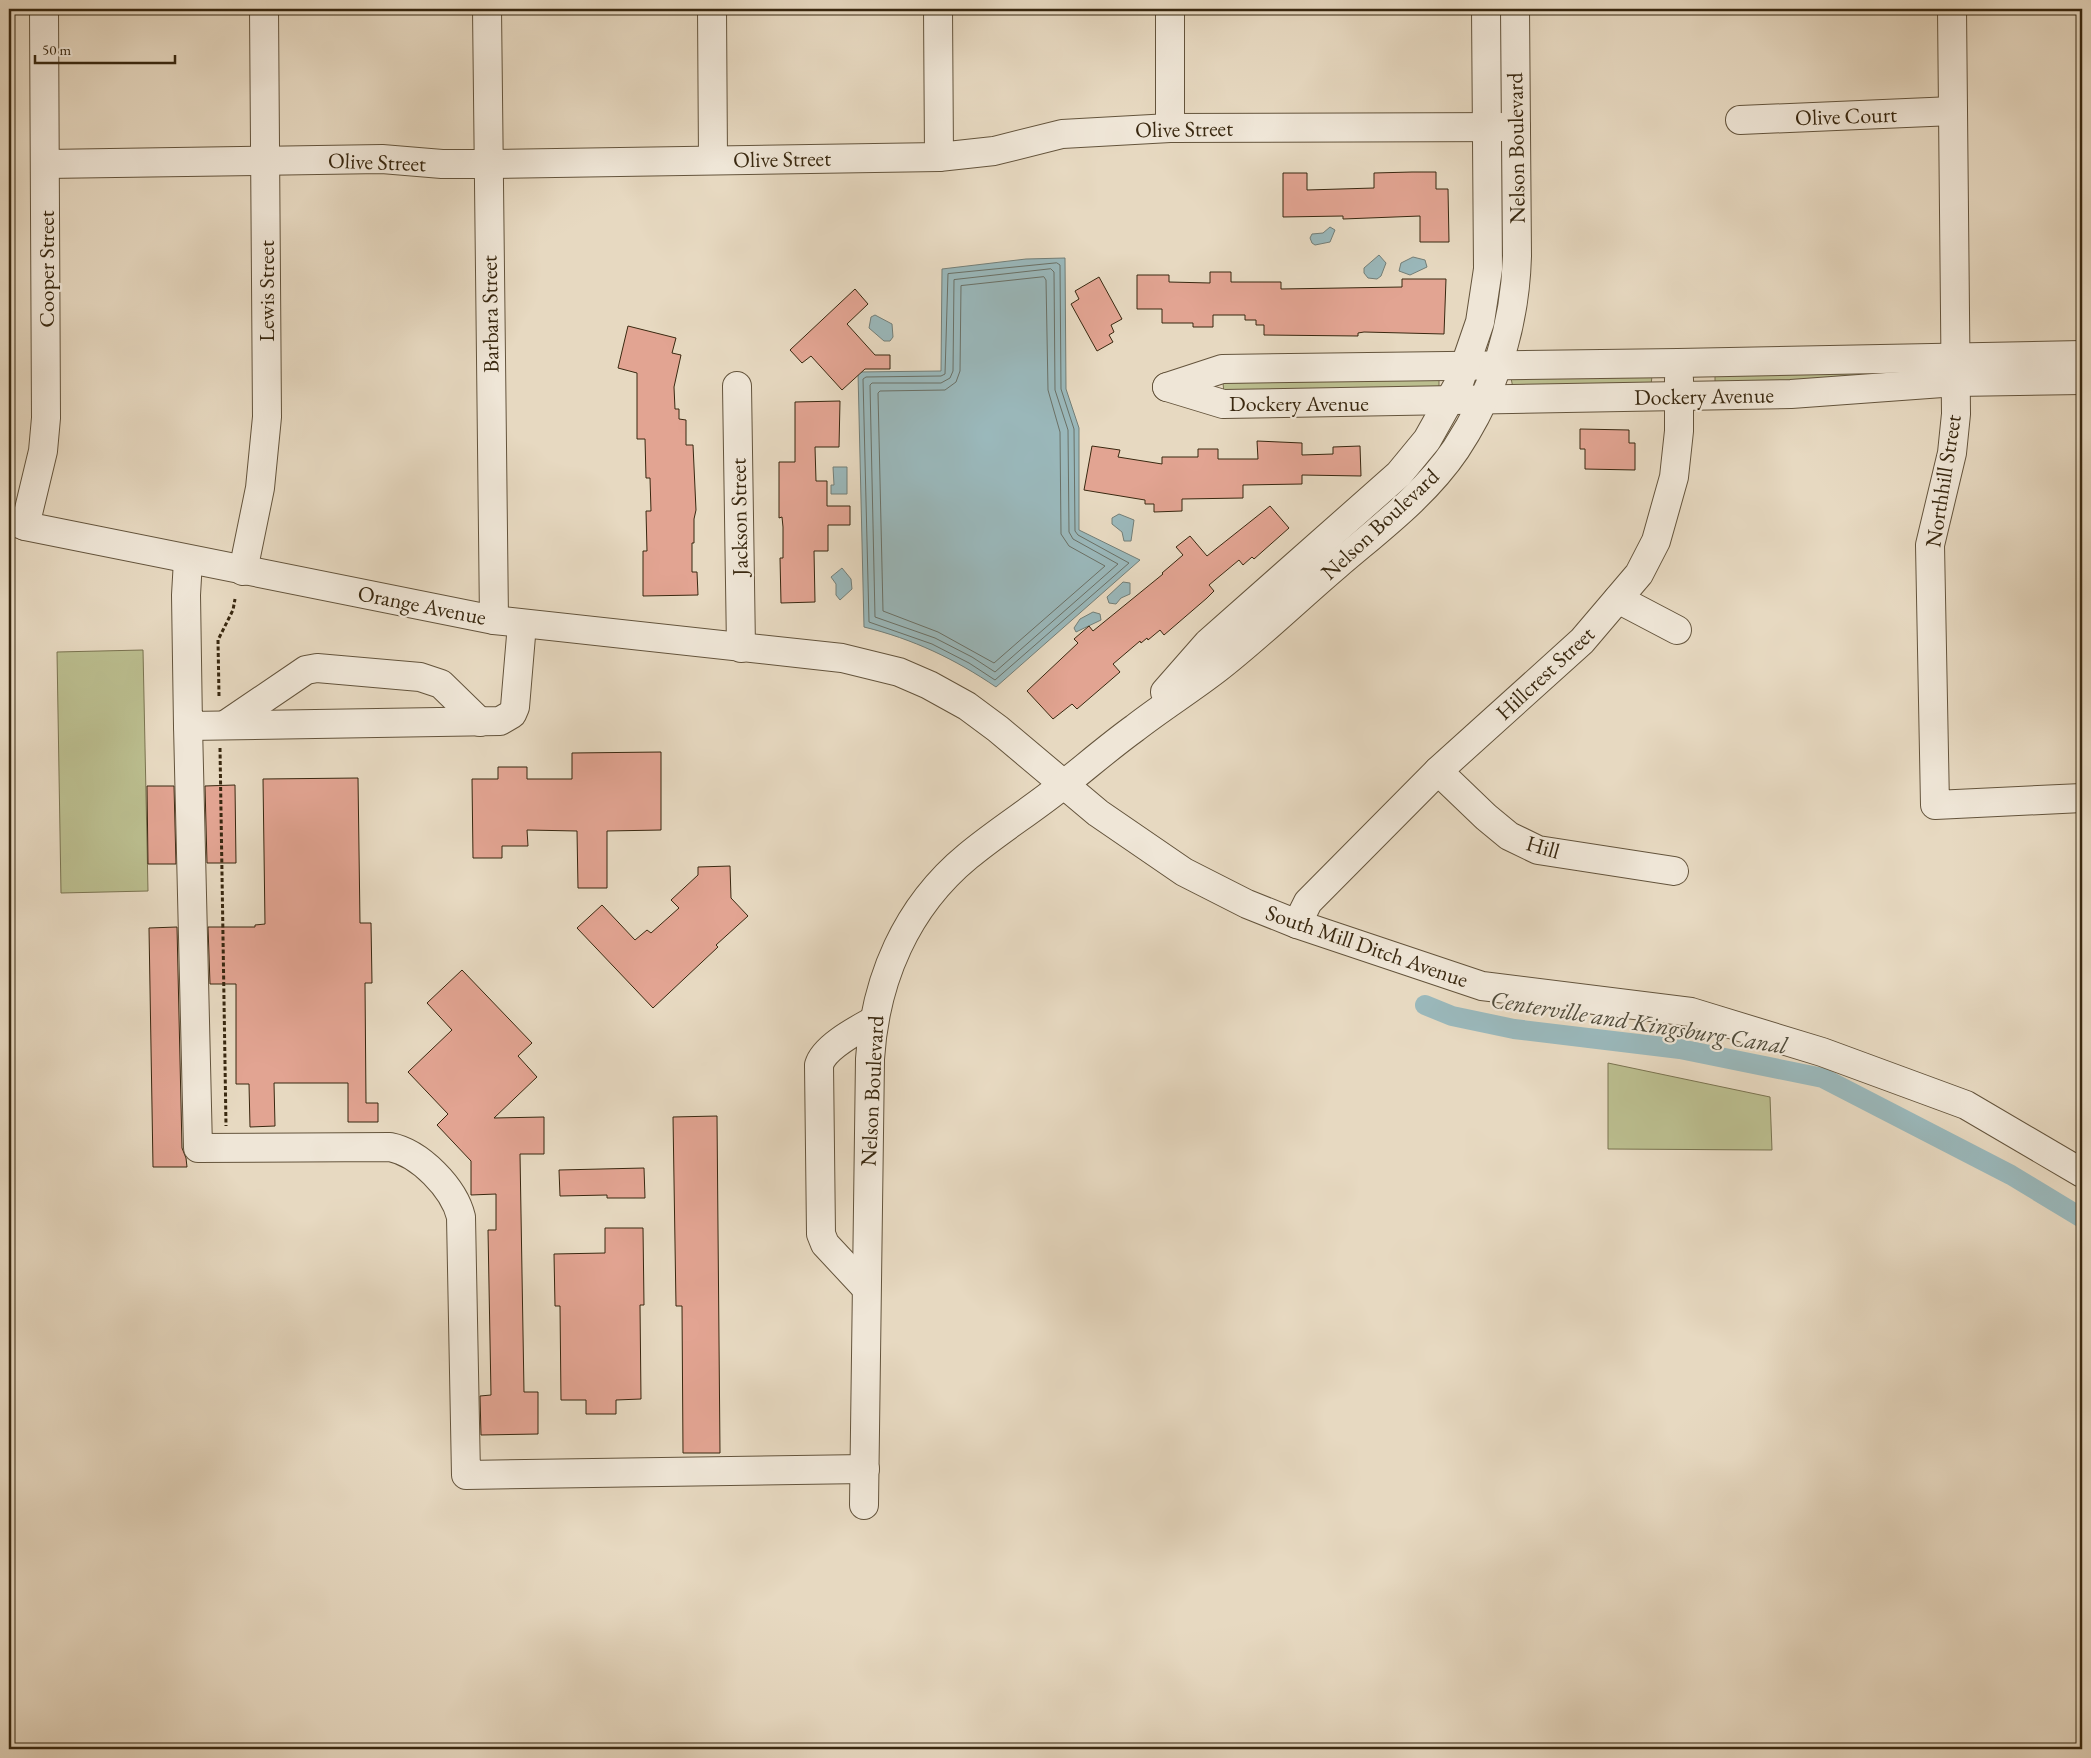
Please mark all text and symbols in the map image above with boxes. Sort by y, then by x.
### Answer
scale bar [35,32,175,64]
text: 50 m [42,40,71,59]
street label: Nelson Boulevard [1500,71,1532,224]
street label: Olive Court [1795,100,1898,132]
street label: Olive Street [1135,114,1233,144]
street label: Olive Street [733,144,831,174]
street label: Olive Street [328,146,426,178]
street label: Cooper Street [32,210,61,328]
street label: Lewis Street [252,240,281,342]
street label: Barbara Street [474,255,506,373]
street label: Dockery Avenue [1634,380,1775,412]
street label: Dockery Avenue [1229,389,1369,418]
street label: Northhill Street [1918,413,1968,549]
street label: Jackson Street [723,458,755,578]
street label: Nelson Boulevard [1315,461,1446,586]
street label: Orange Avenue [355,578,489,632]
street label: Hillcrest Street [1489,620,1601,726]
street label: Hill [1523,828,1563,866]
street label: South Mill Ditch Avenue [1262,898,1472,994]
water label: Centerville and Kingsburg Canal [1488,983,1791,1061]
street label: Nelson Boulevard [854,1014,890,1167]

